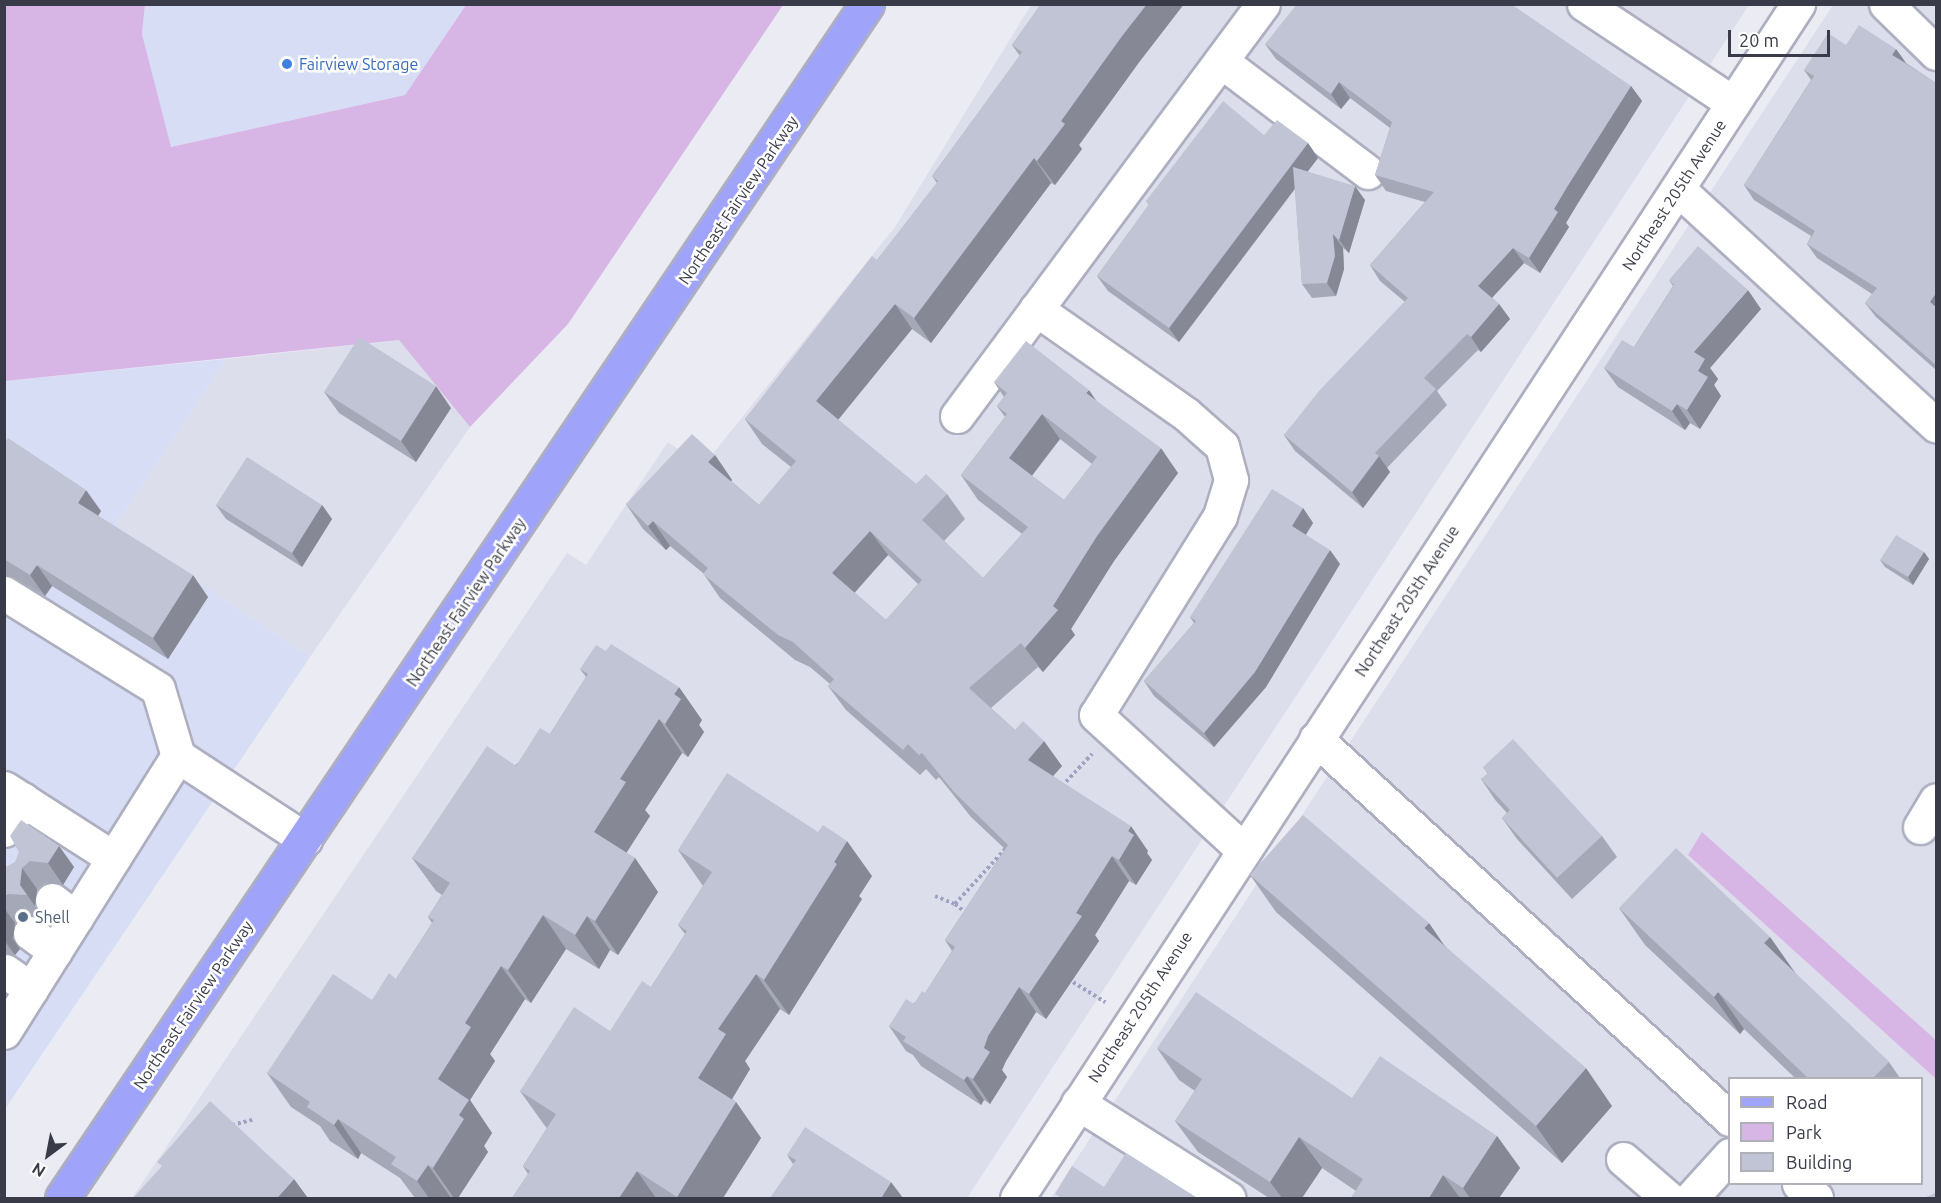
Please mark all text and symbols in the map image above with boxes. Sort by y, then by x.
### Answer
scale bar [1731,18,1833,56]
text: 20 m [1739,30,1779,50]
place label: Fairview Storage [299,54,418,74]
marker: Fairview Storage [280,57,294,71]
street label: Northeast Fairview Parkway [674,112,802,288]
street label: Northeast 205th Avenue [1618,116,1730,274]
street label: Northeast Fairview Parkway [402,514,530,690]
street label: Northeast 205th Avenue [1351,522,1463,680]
place label: Shell [35,907,70,927]
marker: Shell [16,910,30,924]
street label: Northeast Fairview Parkway [129,917,257,1093]
street label: Northeast 205th Avenue [1084,928,1196,1086]
legend [1728,1077,1923,1185]
text: Road [1786,1092,1828,1112]
text: Park [1786,1122,1822,1142]
north arrow [18,1125,78,1185]
text: Building [1786,1152,1852,1172]
text: N [29,1159,48,1181]

